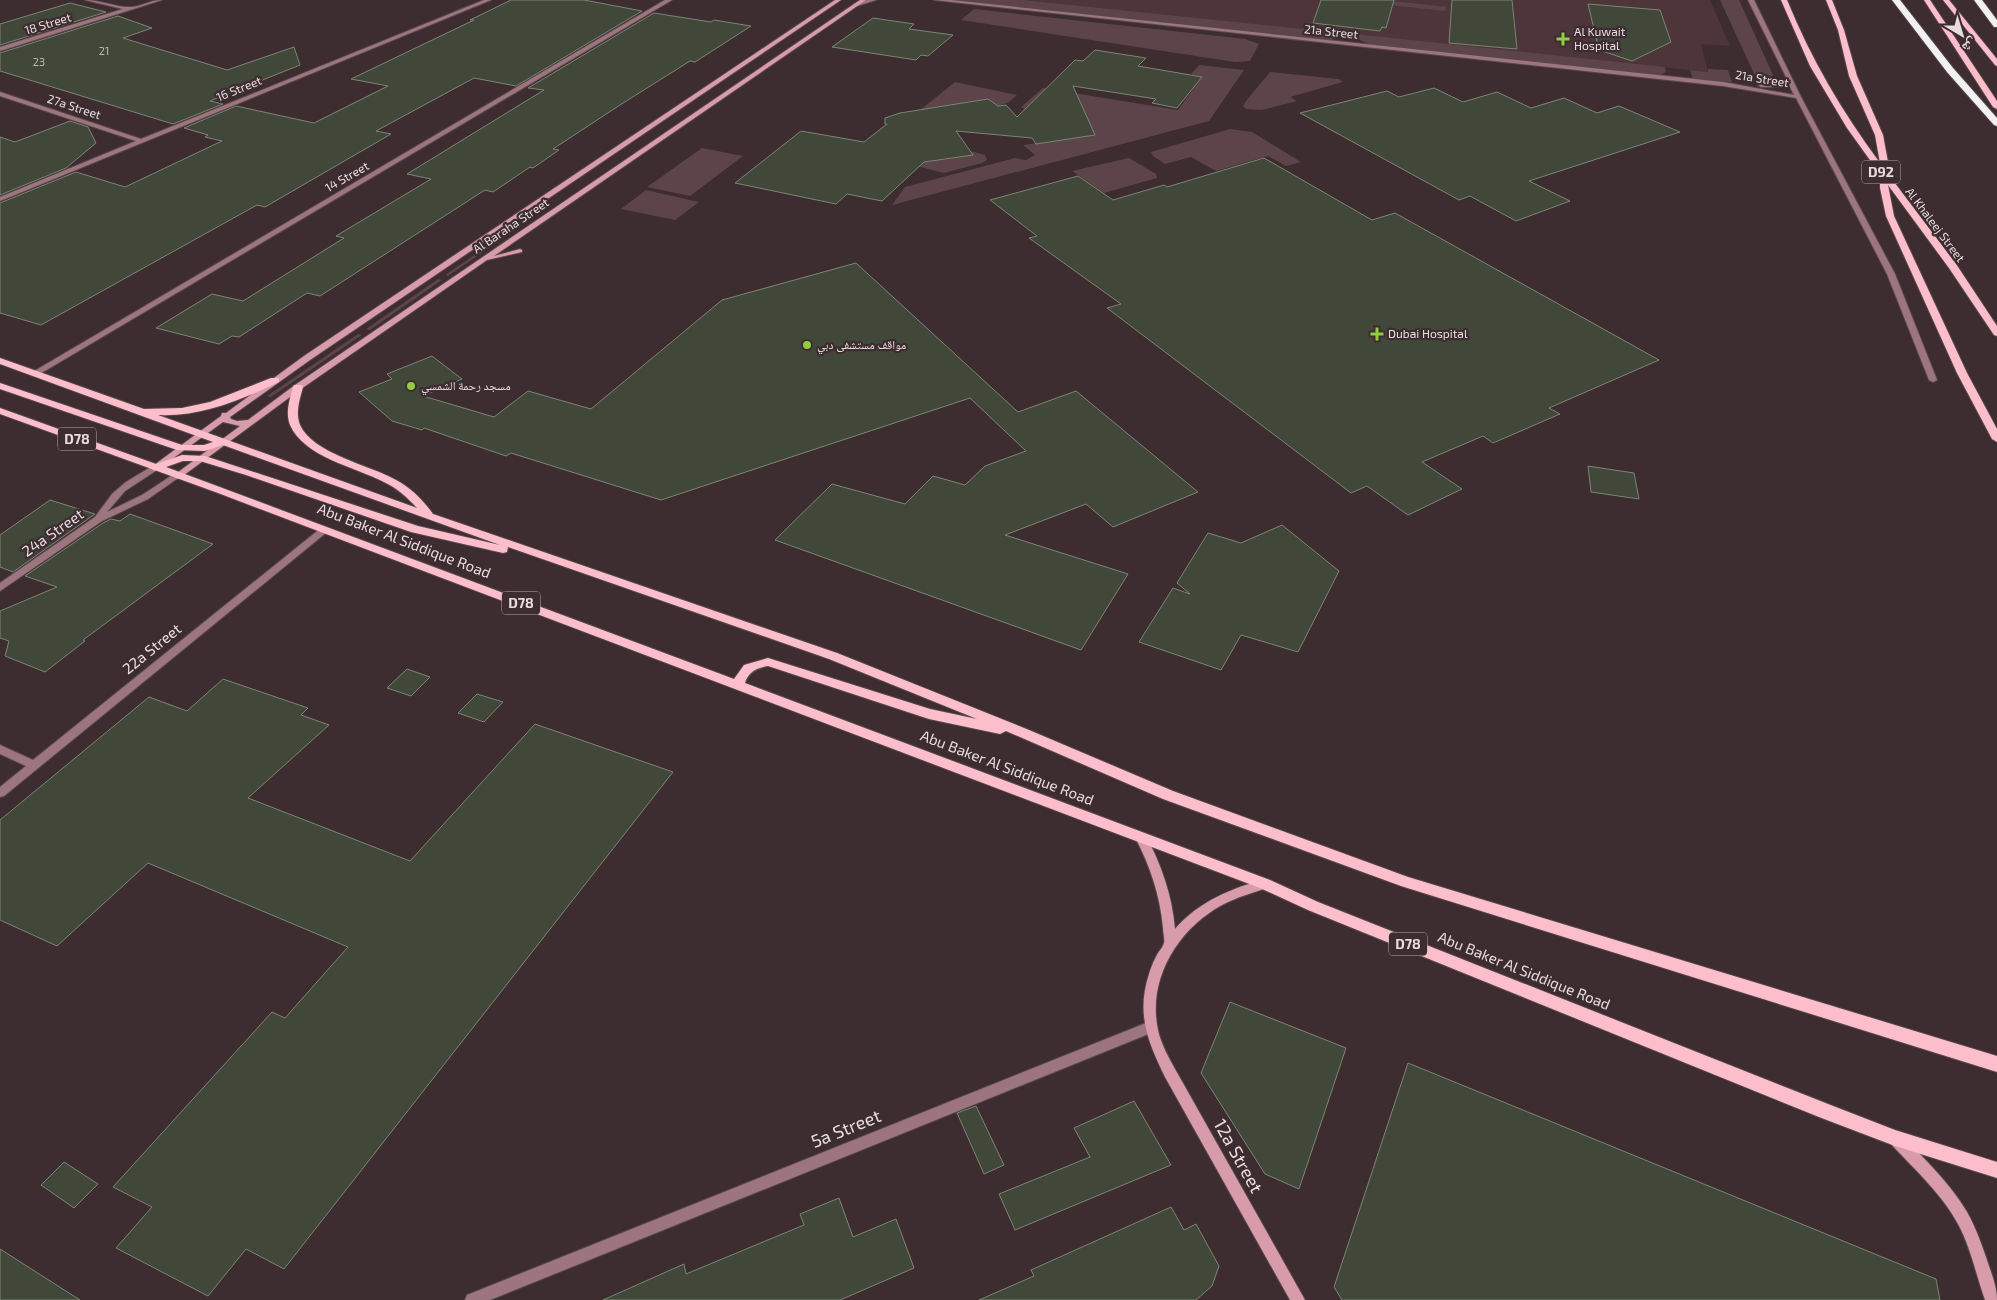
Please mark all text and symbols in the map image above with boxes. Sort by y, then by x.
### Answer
street label: 18 Street [23,9,73,37]
north arrow [1937,10,1987,60]
street label: 21a Street [1303,21,1359,41]
place label: Al Kuwait Hospital [1574,24,1626,52]
marker: Al Kuwait Hospital [1556,32,1570,46]
text: ش [1958,34,1981,57]
house number: 21 [99,44,109,57]
house number: 23 [33,55,45,68]
street label: 21a Street [1734,67,1790,89]
street label: 16 Street [214,72,264,103]
street label: 27a Street [46,91,103,121]
street label: 14 Street [322,158,371,194]
road number: D92 [1862,160,1900,183]
street label: Al Khaleej Street [1902,184,1969,265]
street label: Al Baraha Street [470,194,551,256]
place label: Dubai Hospital [1388,326,1468,340]
marker: Dubai Hospital [1370,327,1384,341]
place label: مواقف مستشفى دبي [817,337,906,355]
marker: مواقف مستشفى دبي [801,339,813,351]
place label: مسجد رحمة الشمسي [421,378,511,396]
marker: مسجد رحمة الشمسي [405,380,417,392]
road number: D78 [58,428,96,450]
street label: Abu Baker Al Siddique Road [315,499,494,581]
street label: 24a Street [18,504,87,560]
road number: D78 [502,592,540,614]
street label: 22a Street [118,619,184,677]
street label: Abu Baker Al Siddique Road [918,726,1097,808]
street label: Abu Baker Al Siddique Road [1436,927,1613,1013]
road number: D78 [1389,932,1427,956]
street label: 5a Street [807,1104,884,1152]
street label: 12a Street [1210,1115,1268,1196]

